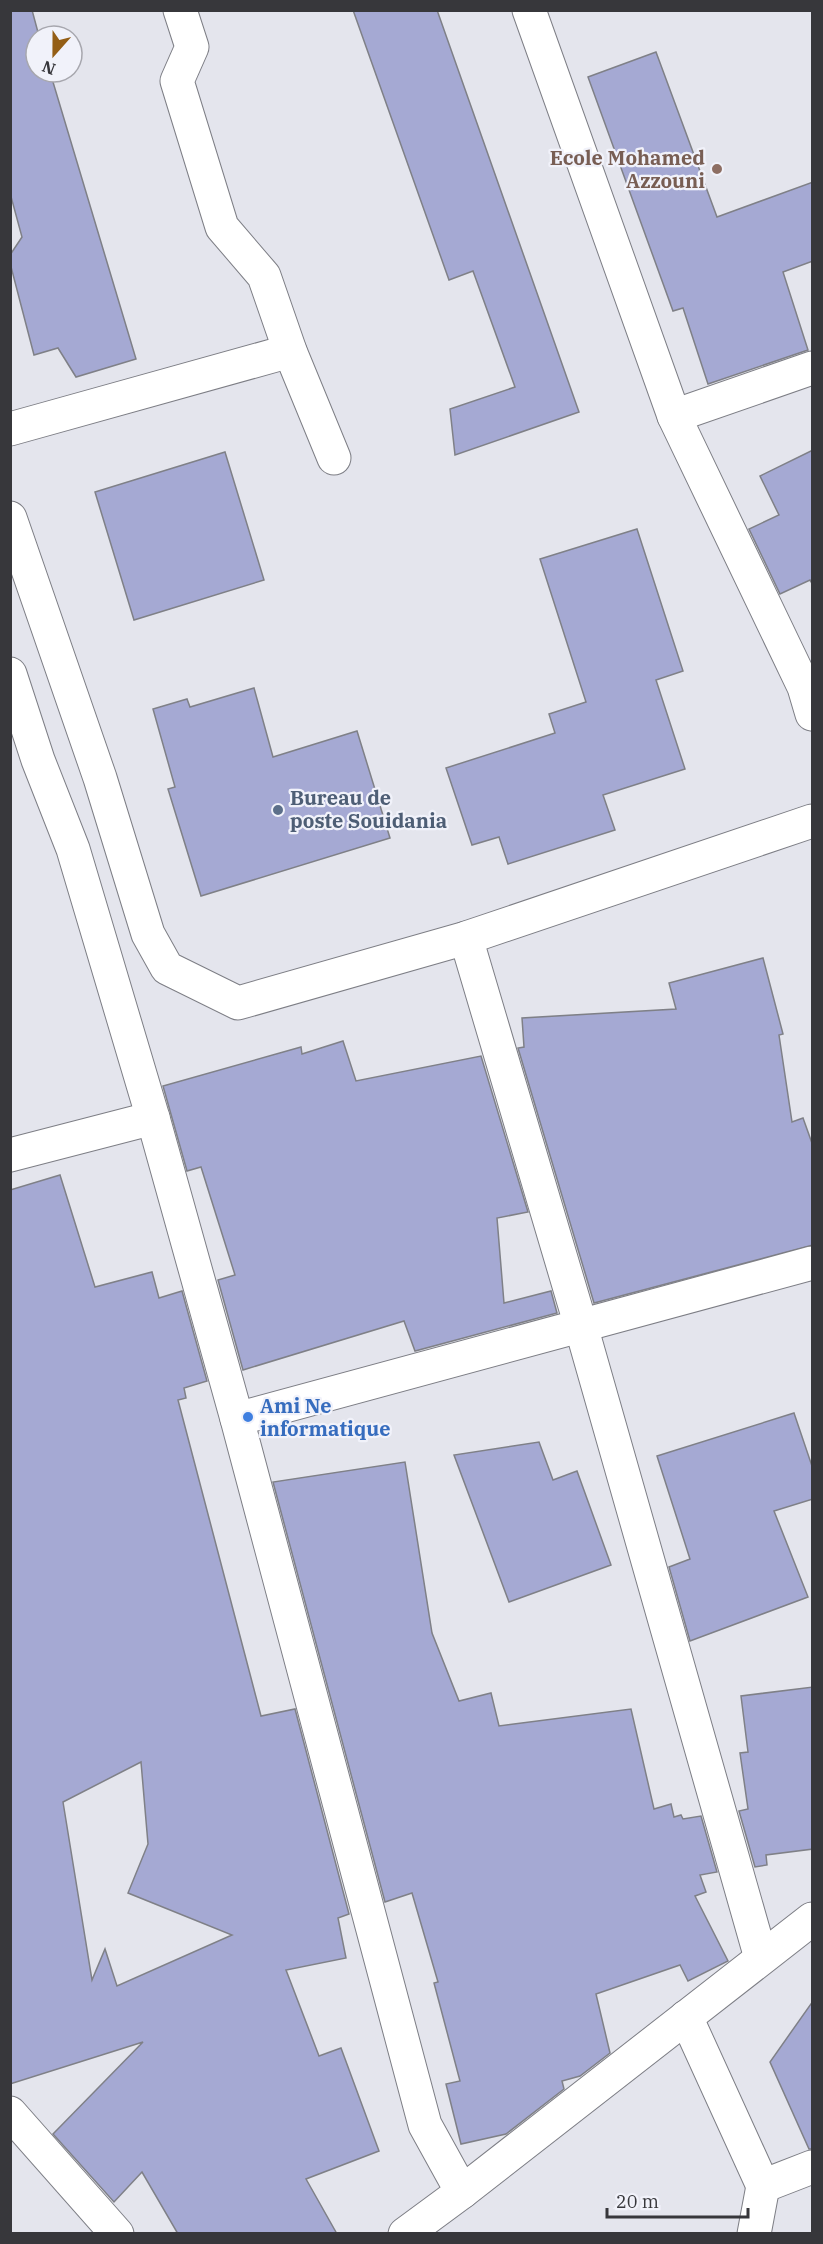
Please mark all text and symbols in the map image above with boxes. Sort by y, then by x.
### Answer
north arrow [24,24,84,84]
text: N [39,56,58,80]
place label: Ecole Mohamed Azzouni [550,144,705,194]
marker: Ecole Mohamed Azzouni [710,162,724,176]
place label: Bureau de poste Souidania [290,784,447,834]
marker: Bureau de poste Souidania [271,803,285,817]
place label: Ami Ne informatique [260,1392,391,1442]
marker: Ami Ne informatique [241,1410,255,1424]
scale bar [607,2181,748,2219]
text: 20 m [616,2190,659,2213]

